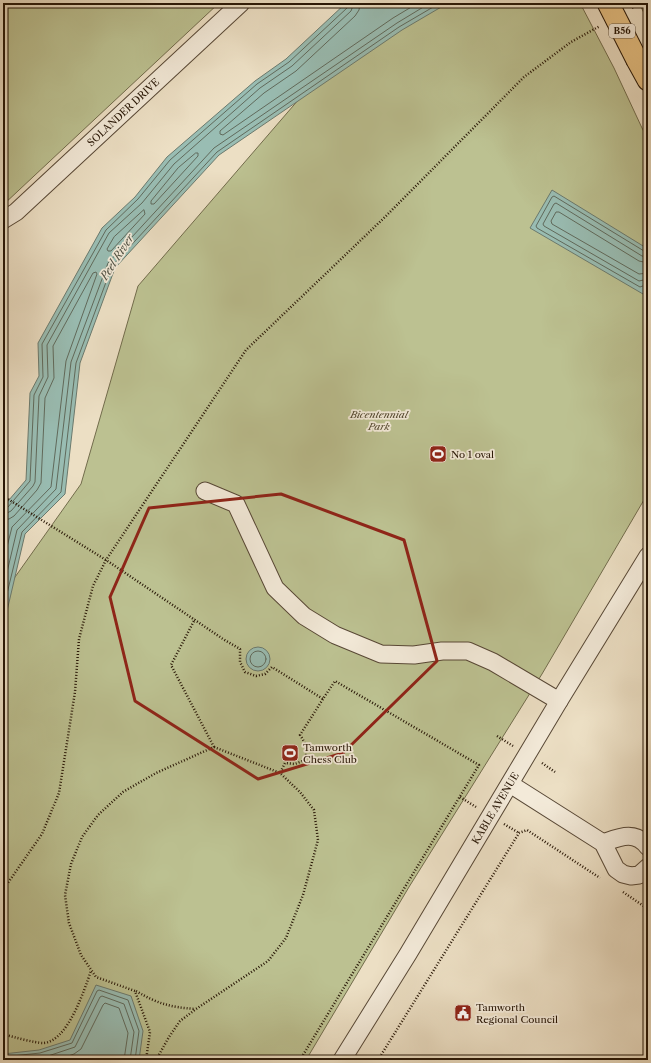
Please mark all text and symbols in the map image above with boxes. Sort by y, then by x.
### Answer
road number: B56 [609,24,635,38]
street label: SOLANDER DRIVE [85,75,162,149]
water label: Peel River [97,231,137,283]
park label: Bicentennial Park [349,408,410,433]
sports icon: No 1 oval [428,444,448,464]
place label: No 1 oval [451,448,494,461]
place label: Tamworth Chess Club [303,741,357,766]
sports icon: Tamworth Chess Club [280,743,300,763]
street label: KABLE AVENUE [469,770,522,847]
place label: Tamworth Regional Council [476,1001,558,1026]
public building icon: Tamworth Regional Council [453,1003,473,1023]

